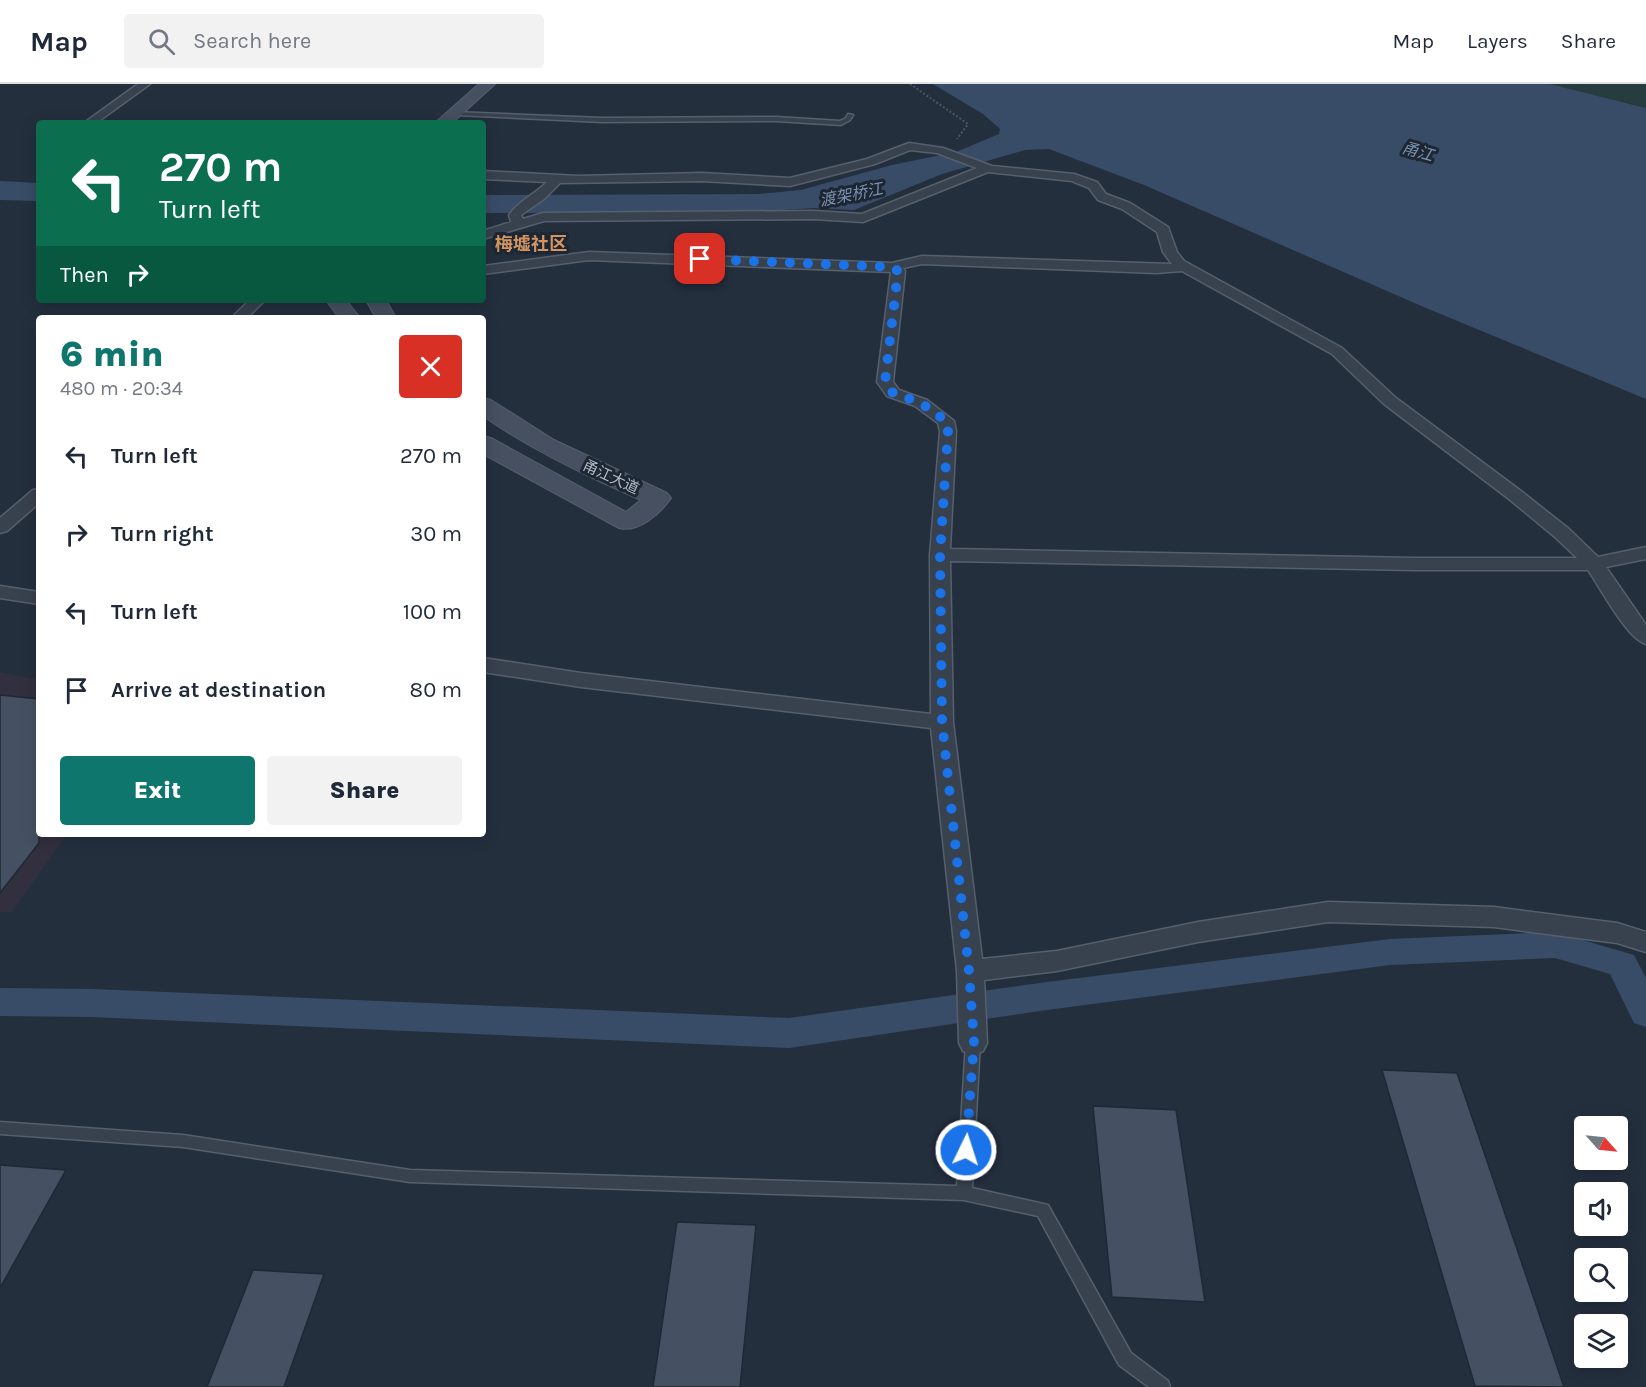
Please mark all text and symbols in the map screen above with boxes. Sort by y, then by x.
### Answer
search box [124,14,544,68]
text: Map [30,25,88,58]
icon: search [145,25,178,58]
text: Search here [193,28,311,54]
text: Map [1392,29,1434,53]
text: Layers [1467,29,1528,53]
text: Share [1561,29,1616,53]
water label: 甬江 [1400,138,1438,166]
text: 270 m [159,142,282,192]
icon: left [60,144,138,222]
water label: 渡架桥江 [818,179,886,210]
text: Turn left [159,193,260,225]
district label: 梅墟社区 [495,233,567,255]
pin [674,233,725,284]
icon: arrive [683,242,716,275]
icon: right [121,258,154,291]
text: Then [60,262,109,288]
text: 6 min [60,333,164,375]
button: close [399,335,462,398]
text: 480 m · 20:34 [60,377,183,400]
icon: left [60,440,93,473]
text: Turn left [111,443,198,469]
text: 270 m [400,443,462,469]
street label: 甬江大道 [580,456,642,498]
icon: right [60,518,93,551]
text: Turn right [111,521,214,547]
text: 30 m [410,521,462,547]
icon: left [60,596,93,629]
text: Turn left [111,599,198,625]
text: 100 m [403,599,462,625]
icon: arrive [60,674,93,707]
text: Arrive at destination [111,677,326,703]
text: 80 m [410,677,462,703]
button: Exit [60,756,255,825]
button: Share [267,756,462,825]
north arrow [1574,1116,1628,1170]
map controls [1574,1116,1628,1368]
position arrow [934,1118,998,1182]
button: sound [1574,1182,1628,1236]
button: search [1574,1248,1628,1302]
button: layers [1574,1314,1628,1368]

